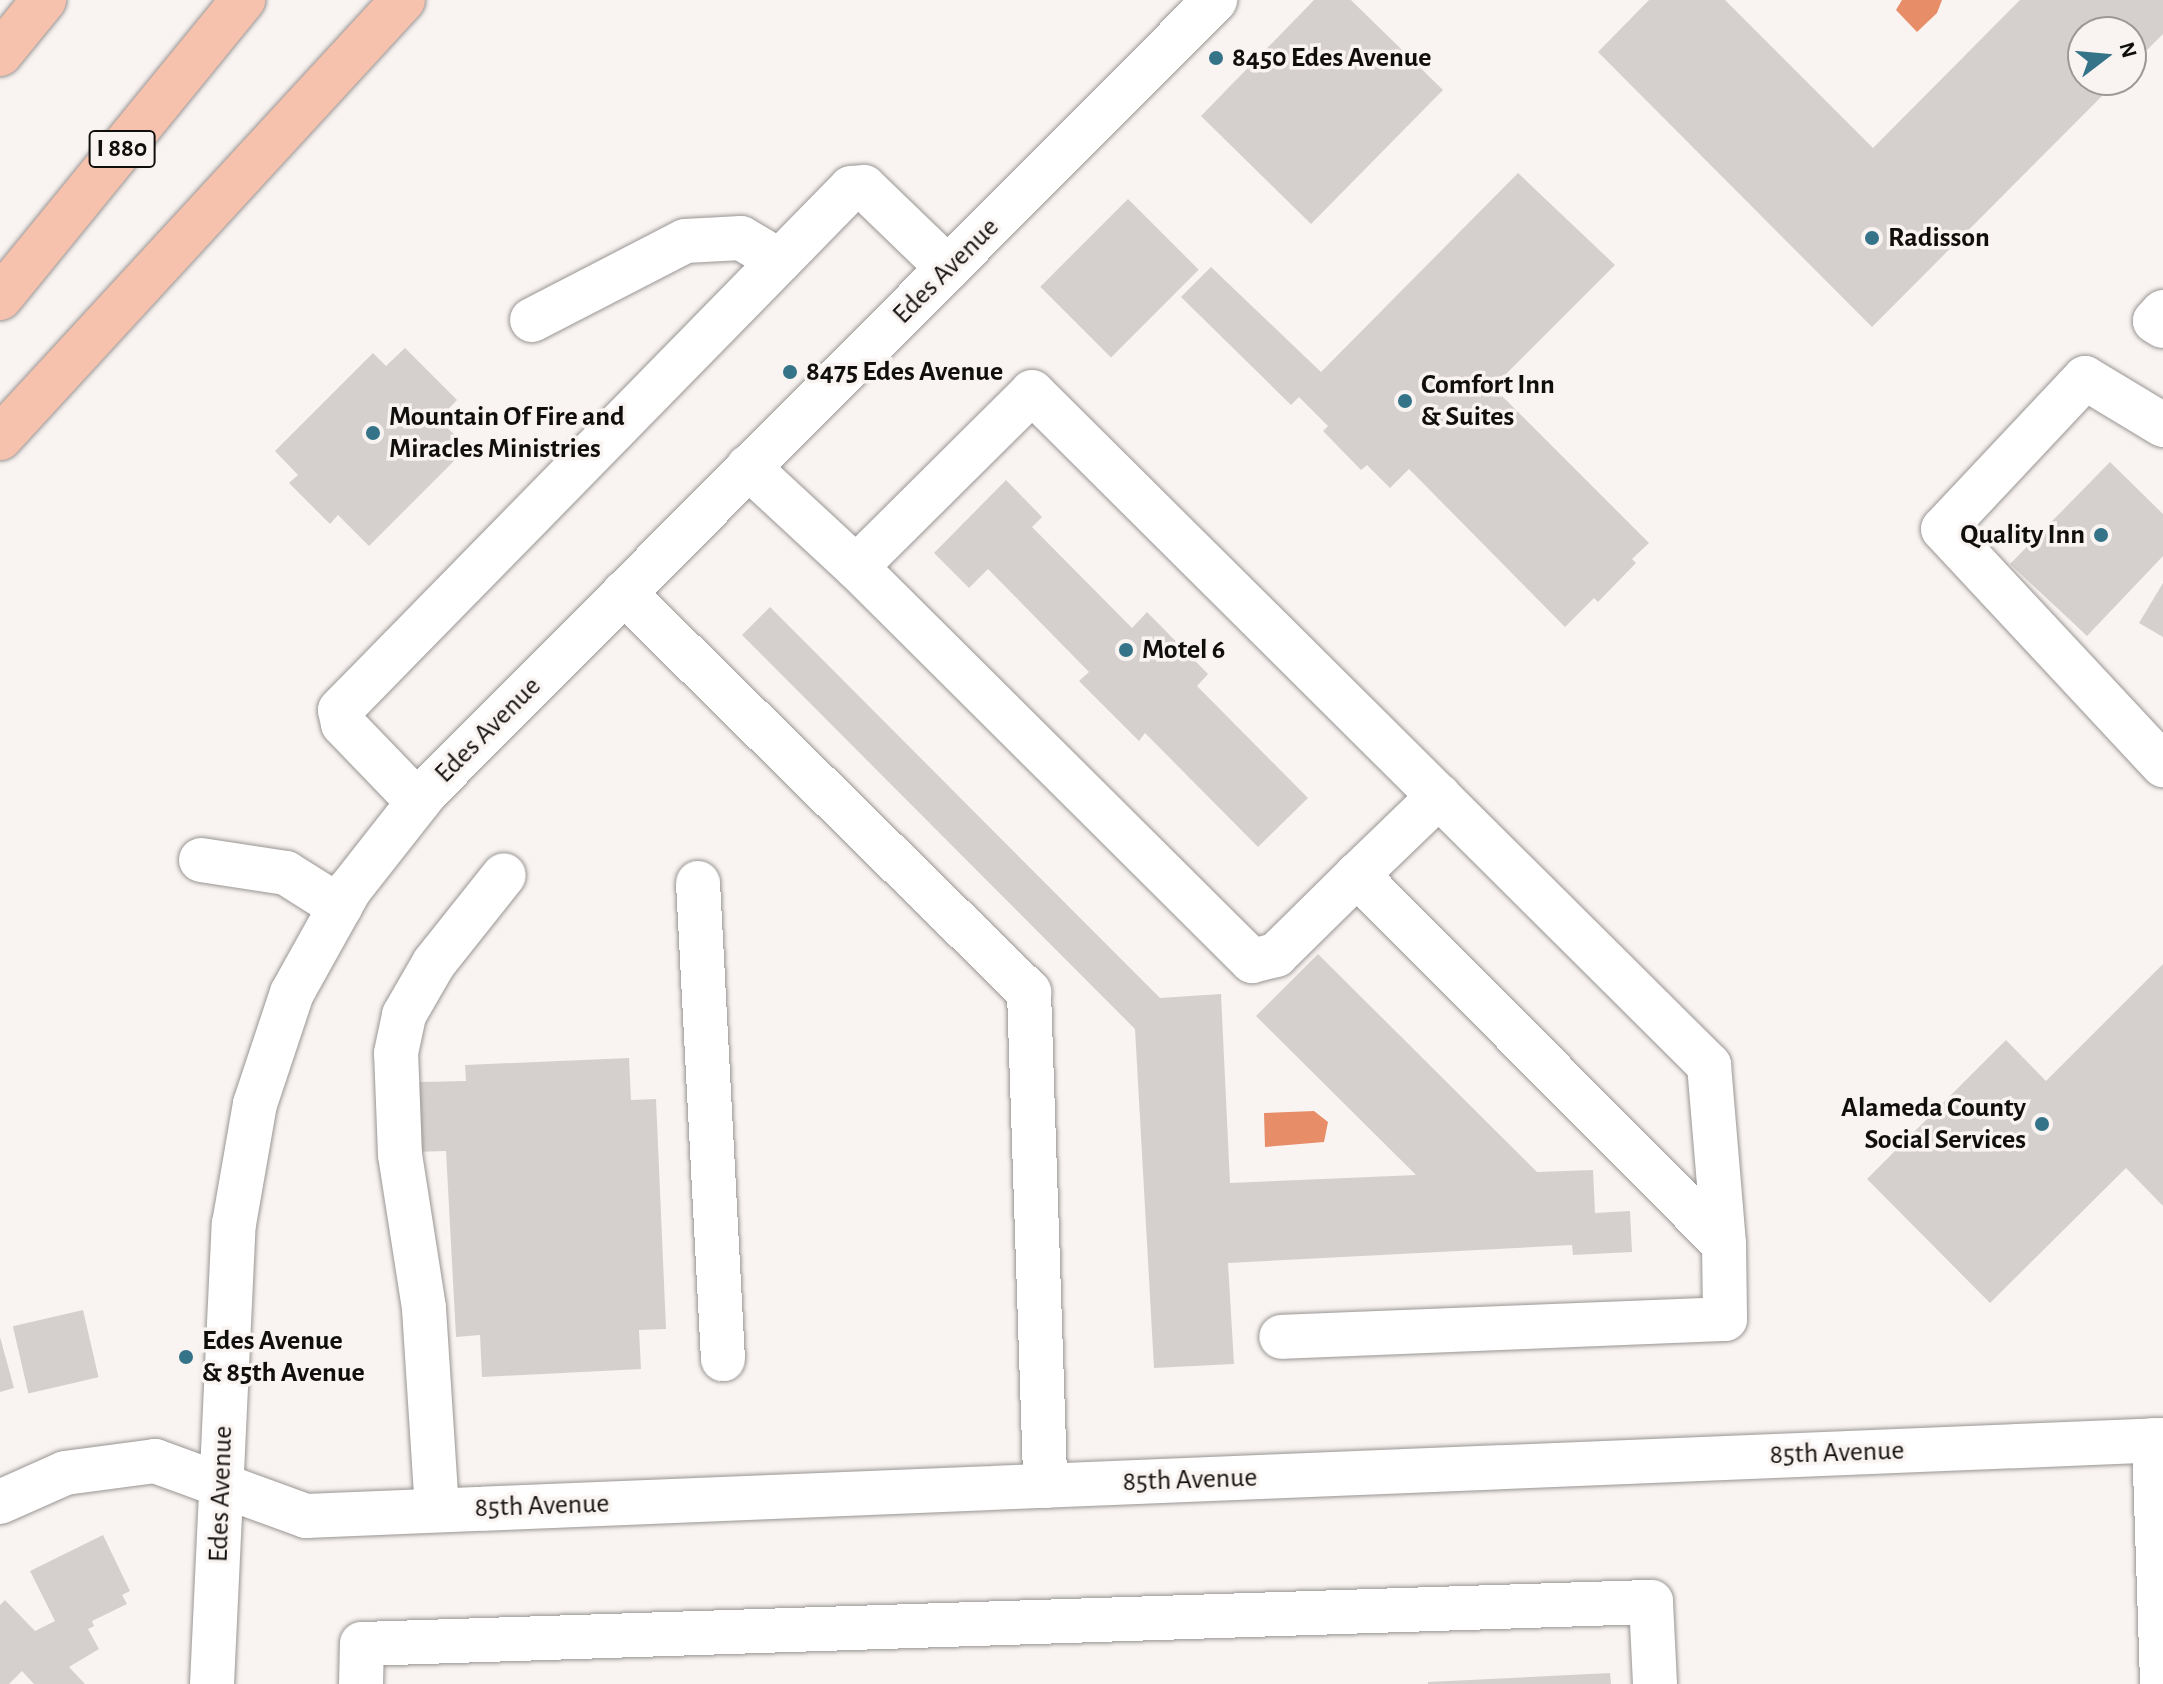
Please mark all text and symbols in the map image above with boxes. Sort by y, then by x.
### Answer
north arrow [2067,16,2147,96]
text: N [2115,40,2141,60]
place label: 8450 Edes Avenue [1232,41,1432,75]
marker: 8450 Edes Avenue [1207,49,1225,67]
road number: I 880 [88,127,156,171]
street label: Edes Avenue [886,211,1006,331]
place label: Radisson [1888,221,1990,255]
marker: Radisson [1863,229,1881,247]
place label: 8475 Edes Avenue [806,355,1003,389]
marker: 8475 Edes Avenue [781,363,799,381]
place label: Comfort Inn & Suites [1421,368,1555,434]
marker: Comfort Inn & Suites [1396,392,1414,410]
place label: Mountain Of Fire and Miracles Ministries [389,400,625,466]
marker: Mountain Of Fire and Miracles Ministries [364,424,382,442]
place label: Quality Inn [1960,518,2085,552]
marker: Quality Inn [2092,526,2110,544]
place label: Motel 6 [1142,633,1225,667]
marker: Motel 6 [1117,641,1135,659]
street label: Edes Avenue [428,670,548,790]
place label: Alameda County Social Services [1841,1091,2026,1157]
marker: Alameda County Social Services [2033,1115,2051,1133]
place label: Edes Avenue & 85th Avenue [202,1324,365,1390]
marker: Edes Avenue & 85th Avenue [177,1348,195,1366]
street label: Edes Avenue [202,1425,240,1563]
street label: 85th Avenue [1769,1434,1905,1472]
street label: 85th Avenue [1122,1461,1258,1499]
street label: 85th Avenue [474,1487,610,1525]

